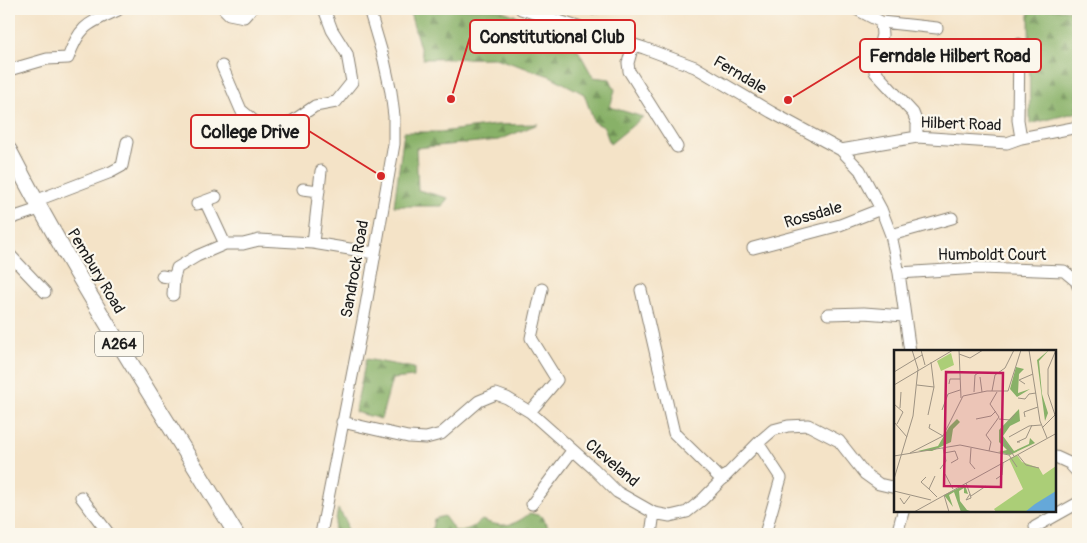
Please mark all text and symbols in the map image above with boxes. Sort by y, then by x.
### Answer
callout: Constitutional Club [470,20,635,53]
text: Constitutional Club [479,26,625,49]
callout: Ferndale Hilbert Road [860,39,1041,72]
text: Ferndale Hilbert Road [869,45,1031,68]
street label: Ferndale [710,51,770,99]
street label: Hilbert Road [920,113,1002,135]
callout: College Drive [191,115,309,148]
text: College Drive [201,121,300,144]
street label: Rossdale [782,197,844,233]
street label: Sandrock Road [337,219,373,319]
street label: Pembury Road [63,225,129,317]
street label: Humboldt Court [938,245,1047,265]
road number: A264 [95,332,143,356]
inset map [894,350,1057,513]
street label: Cleveland [581,435,643,491]

